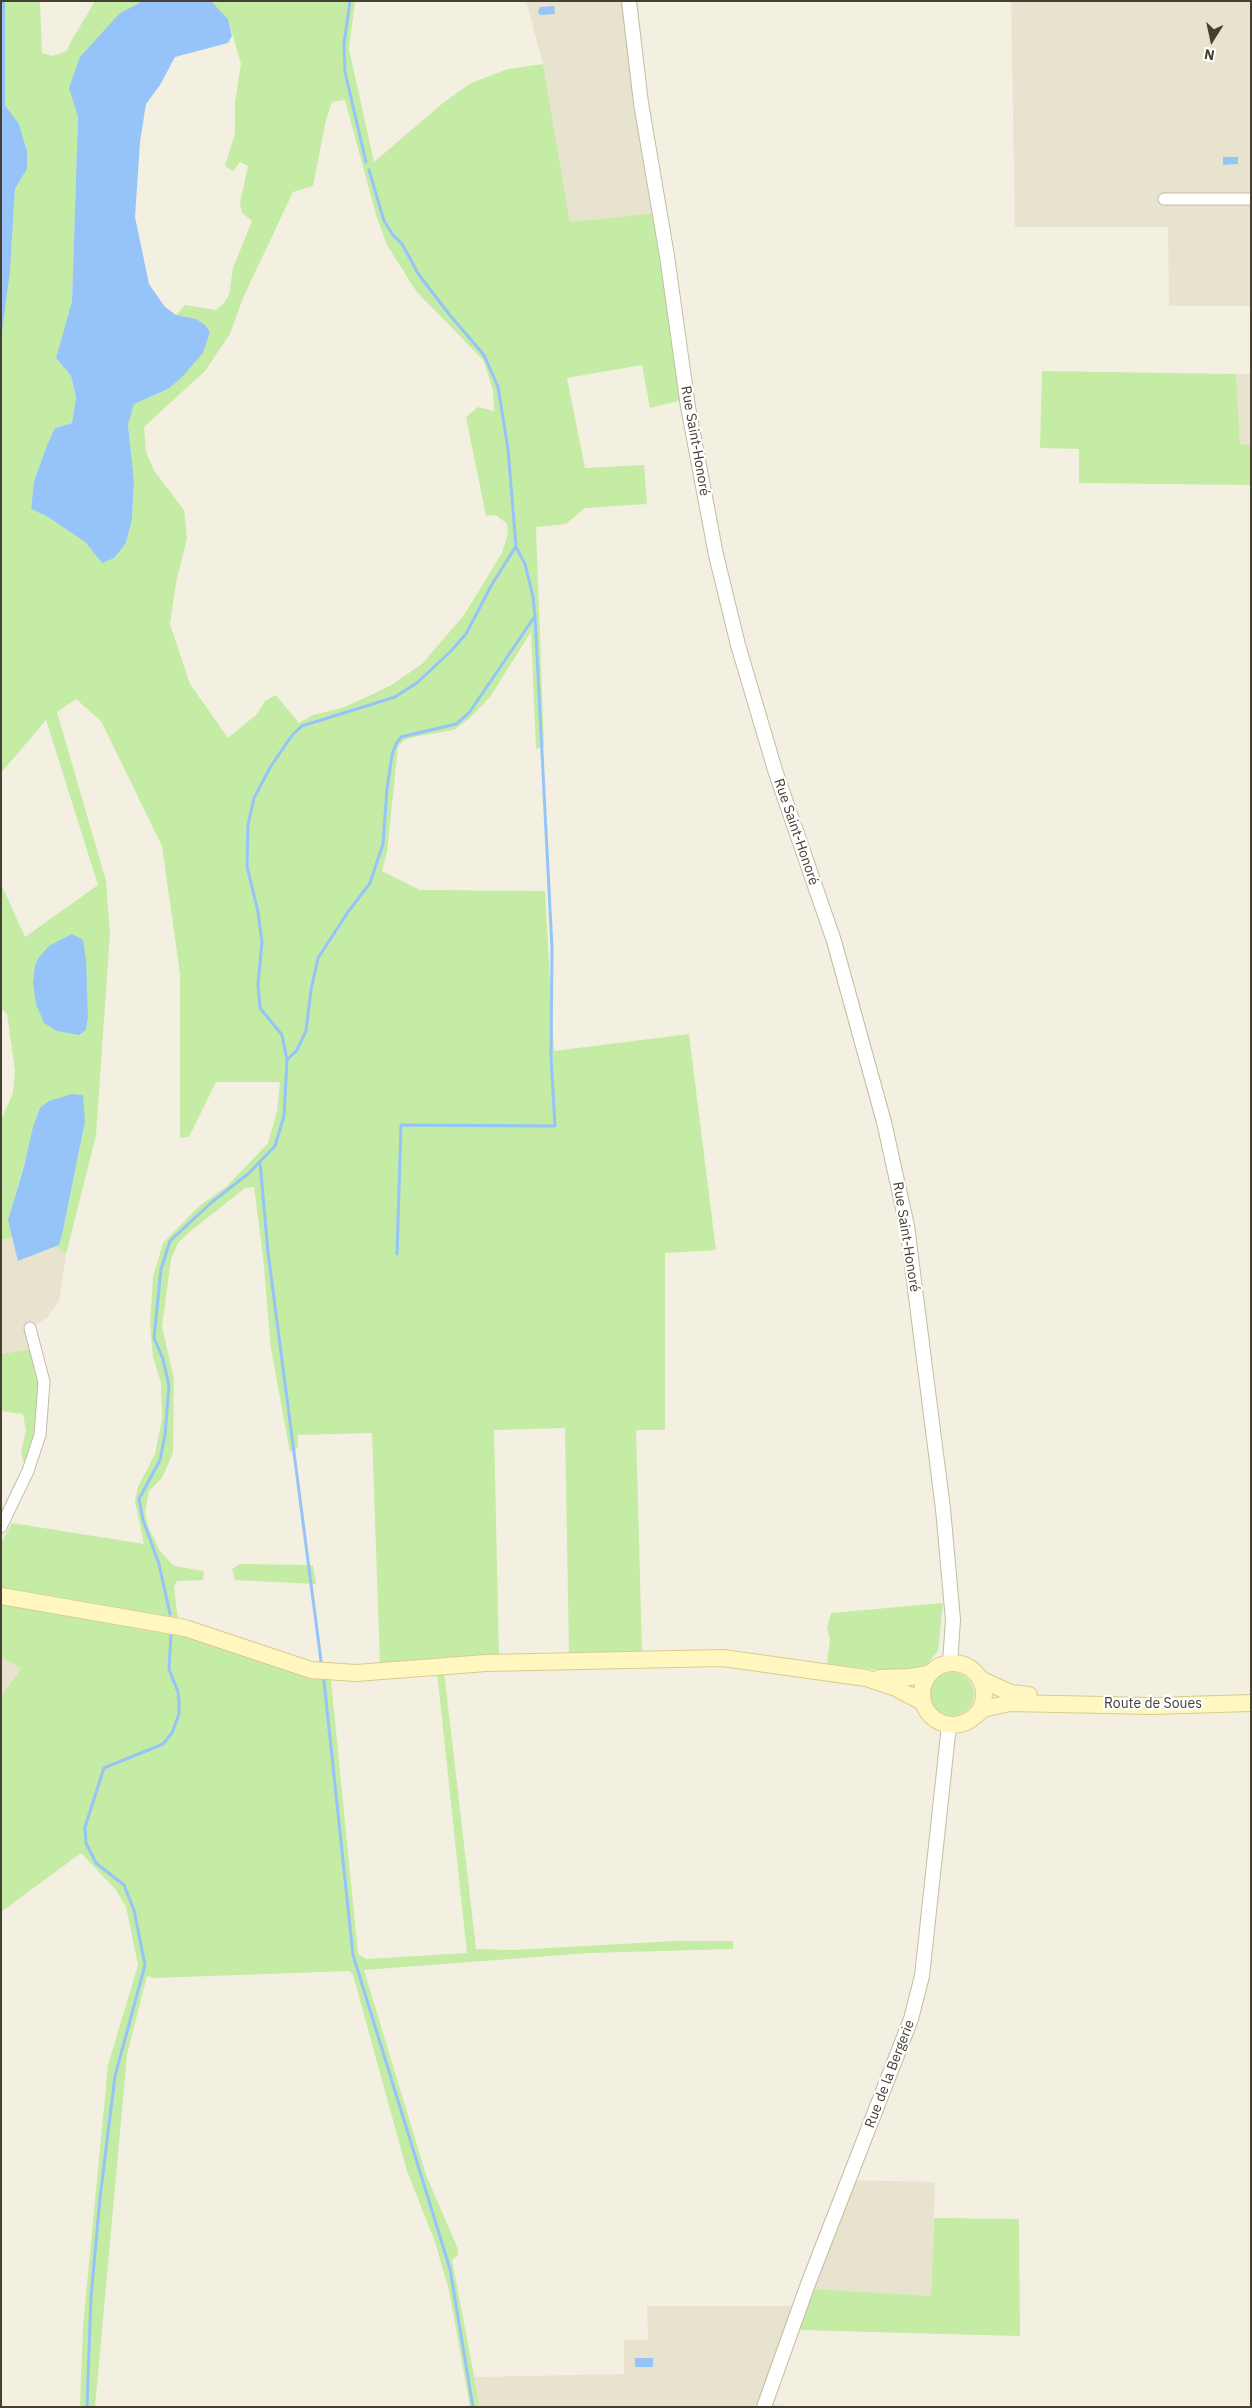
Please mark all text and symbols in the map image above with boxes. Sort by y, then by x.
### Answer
north arrow [1187,15,1237,65]
text: N [1203,45,1216,65]
street label: Rue Saint-Honoré [677,385,713,497]
street label: Rue Saint-Honoré [770,777,822,887]
street label: Rue Saint-Honoré [889,1181,923,1293]
street label: Route de Soues [1104,1696,1202,1712]
street label: Rue de la Bergerie [862,2018,918,2130]

